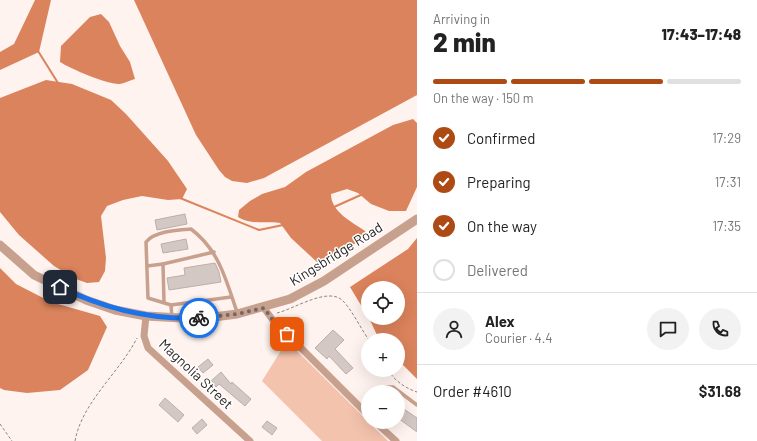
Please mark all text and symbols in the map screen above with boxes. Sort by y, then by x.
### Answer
text: Arriving in [433,11,490,27]
text: 17:43–17:48 [662,25,741,43]
text: 2 min [433,26,496,57]
text: On the way · 150 m [433,90,534,106]
icon: check [433,127,455,149]
text: Confirmed [467,129,535,147]
text: 17:29 [712,130,741,146]
icon: check [433,171,455,193]
text: Preparing [467,173,531,191]
text: 17:31 [715,174,741,190]
icon: check [433,215,455,237]
text: On the way [467,217,537,235]
street label: Kingsbridge Road [286,218,385,289]
text: 17:35 [713,218,741,234]
text: Delivered [467,261,528,279]
pin [43,270,77,304]
icon: home [49,276,71,298]
map controls [361,281,405,429]
button: locate [361,281,405,325]
courier [179,298,219,338]
icon: bike [188,307,210,329]
button: person [433,308,475,350]
button: chat [647,308,689,350]
button: phone [699,308,741,350]
text: Alex [485,312,515,330]
pin [270,317,304,351]
icon: bag [276,323,298,345]
text: Courier · 4.4 [485,330,553,346]
button: + [361,333,405,377]
street label: Magnolia Street [156,335,237,412]
text: Order #4610 [433,382,512,400]
text: $31.68 [699,382,741,400]
button: − [361,385,405,429]

